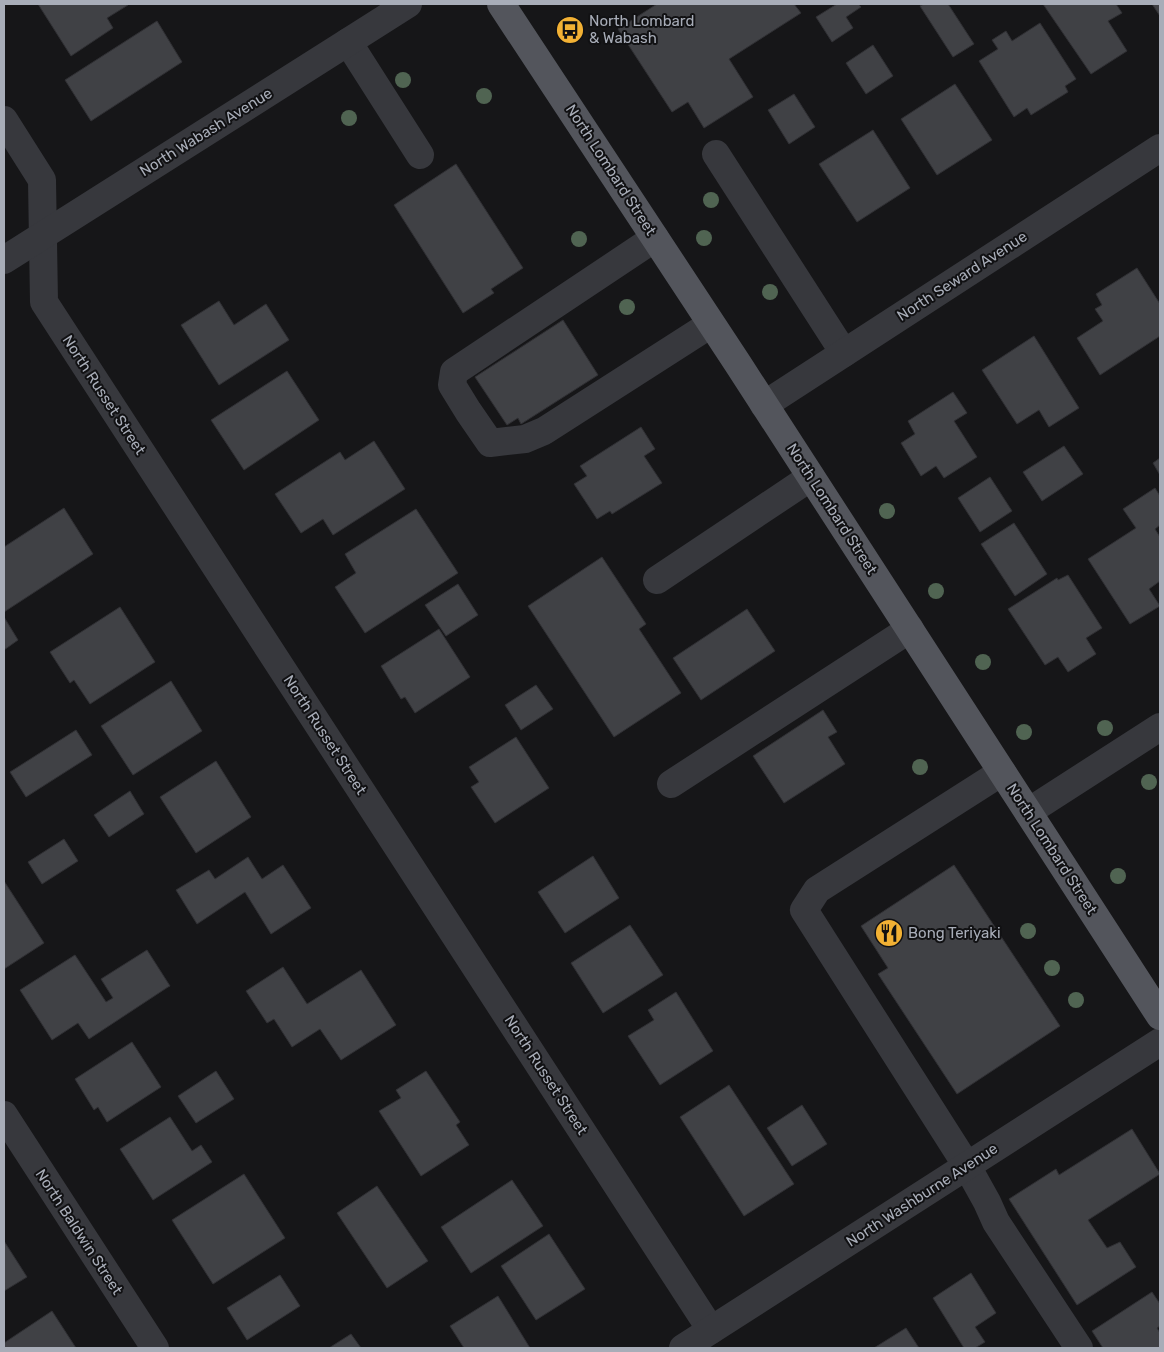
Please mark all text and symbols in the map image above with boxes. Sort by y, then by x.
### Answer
place label: North Lombard & Wabash [589,12,694,47]
bus stop icon: North Lombard & Wabash [555,15,585,45]
street label: North Wabash Avenue [136,84,276,180]
street label: North Lombard Street [562,101,660,239]
street label: North Seward Avenue [894,227,1030,325]
street label: North Russet Street [59,332,149,458]
street label: North Lombard Street [783,440,881,578]
street label: North Russet Street [280,672,370,798]
street label: North Lombard Street [1003,780,1101,918]
restaurant icon: Bong Teriyaki [874,918,904,948]
place label: Bong Teriyaki [908,924,1001,942]
street label: North Russet Street [501,1012,591,1138]
street label: North Washburne Avenue [843,1139,1001,1251]
street label: North Baldwin Street [32,1166,126,1298]

